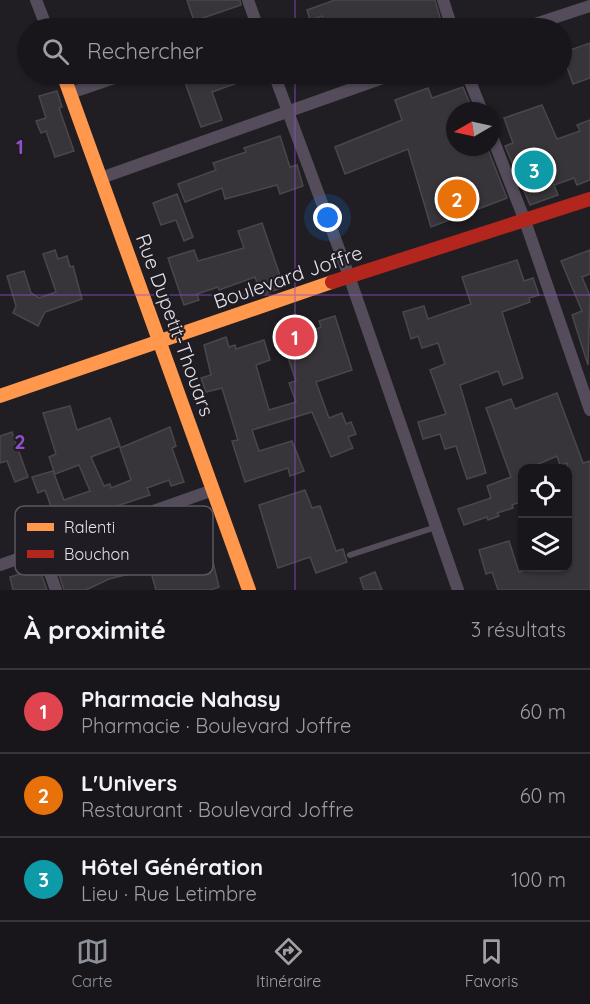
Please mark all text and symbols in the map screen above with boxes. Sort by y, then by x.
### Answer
search box [18,18,572,84]
icon: search [39,35,72,68]
text: Rechercher [87,37,203,65]
north arrow [446,102,500,156]
text: 1 [16,134,24,159]
pin: 3 [514,148,554,192]
pin: 2 [438,176,476,222]
your location [313,203,342,232]
street label: Rue Dupetit-Thouars [131,230,220,419]
street label: Boulevard Joffre [210,239,366,314]
pin: 1 [276,314,314,360]
text: 2 [14,429,26,454]
map controls [518,464,572,572]
button: locate [518,464,572,518]
legend [15,506,213,575]
text: Ralenti [64,517,115,537]
button: layers [518,518,572,572]
text: Bouchon [64,544,129,564]
text: À proximité [24,613,166,646]
text: 3 résultats [471,617,566,642]
text: Pharmacie Nahasy [81,685,281,713]
text: 1 [40,699,47,724]
text: 60 m [520,699,566,724]
text: Pharmacie · Boulevard Joffre [81,713,351,738]
text: L'Univers [81,769,177,797]
text: 2 [38,783,49,808]
text: 60 m [520,783,566,808]
text: Restaurant · Boulevard Joffre [81,797,354,822]
text: Hôtel Génération [81,853,263,881]
text: 3 [38,867,49,892]
text: 100 m [511,867,566,892]
text: Lieu · Rue Letimbre [81,881,257,906]
tab: Carte [72,935,113,991]
tab: Itinéraire [256,935,321,991]
tab: Favoris [465,935,518,991]

